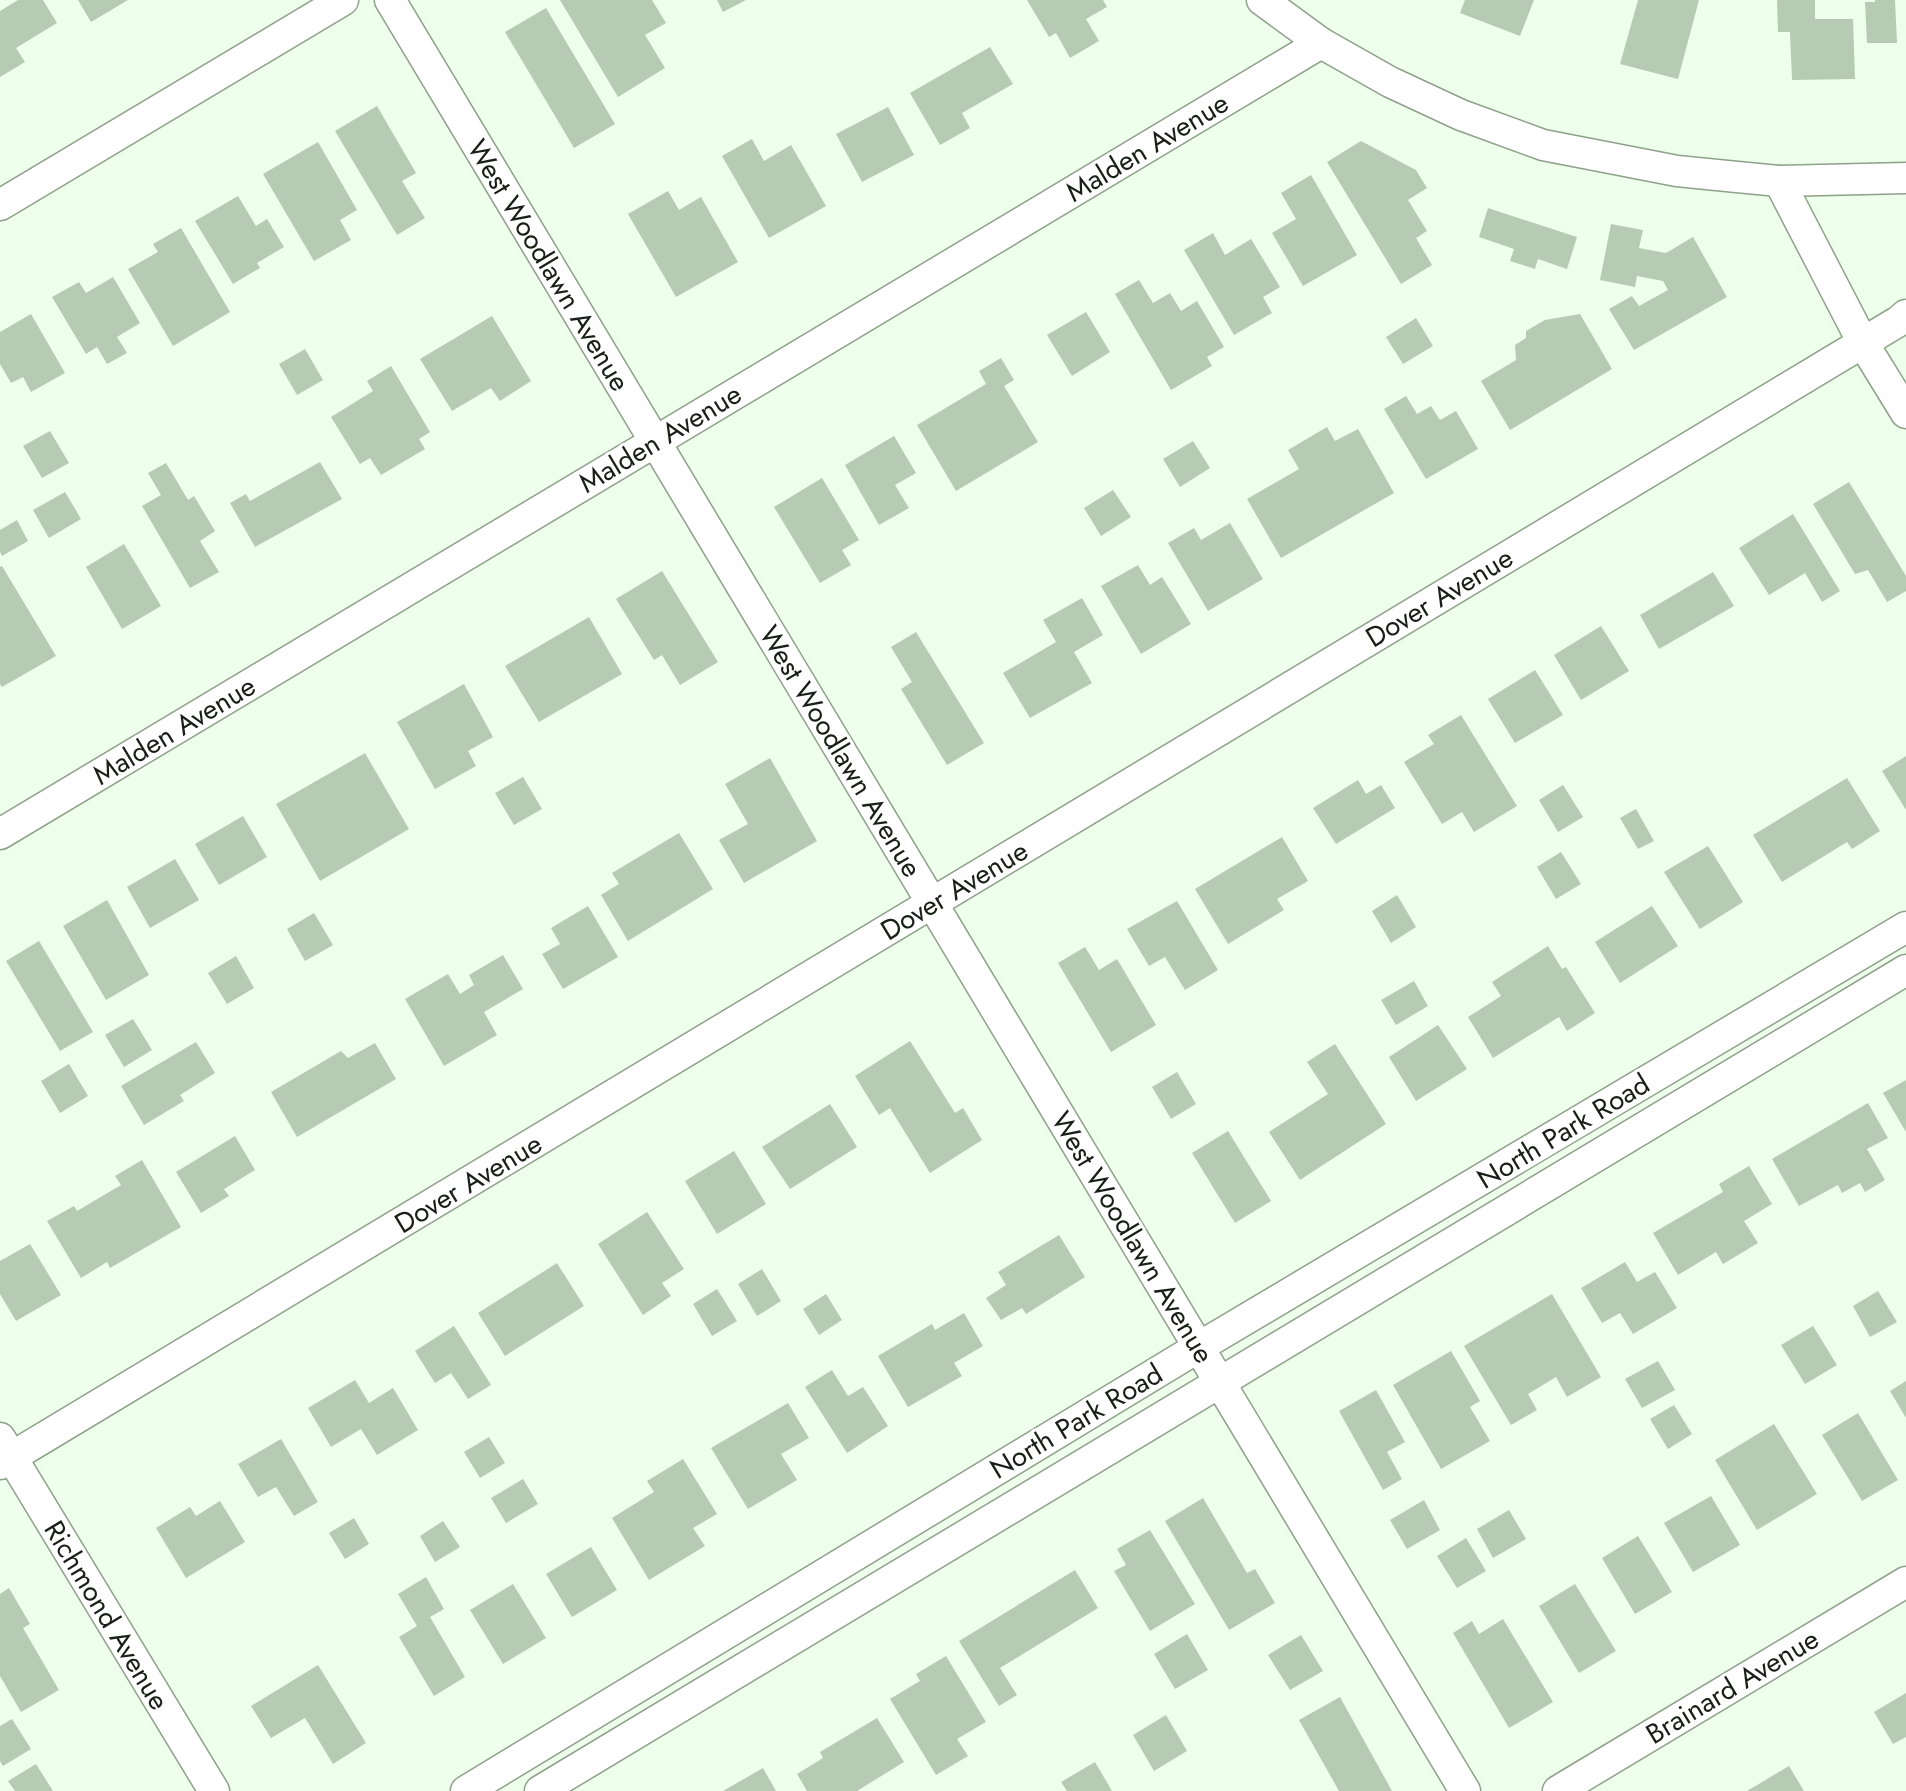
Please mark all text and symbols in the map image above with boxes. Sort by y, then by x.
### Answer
street label: Malden Avenue [1058,83,1236,212]
street label: West Woodlawn Avenue [457,132,640,399]
street label: Malden Avenue [571,374,749,503]
street label: Dover Avenue [1358,537,1521,658]
street label: West Woodlawn Avenue [749,618,932,885]
street label: Malden Avenue [85,666,263,795]
street label: Dover Avenue [873,830,1036,951]
street label: North Park Road [1469,1064,1657,1199]
street label: West Woodlawn Avenue [1041,1104,1224,1371]
street label: Dover Avenue [387,1123,550,1244]
street label: North Park Road [982,1354,1170,1489]
street label: Richmond Avenue [34,1513,179,1718]
street label: Brainard Avenue [1638,1619,1827,1754]

